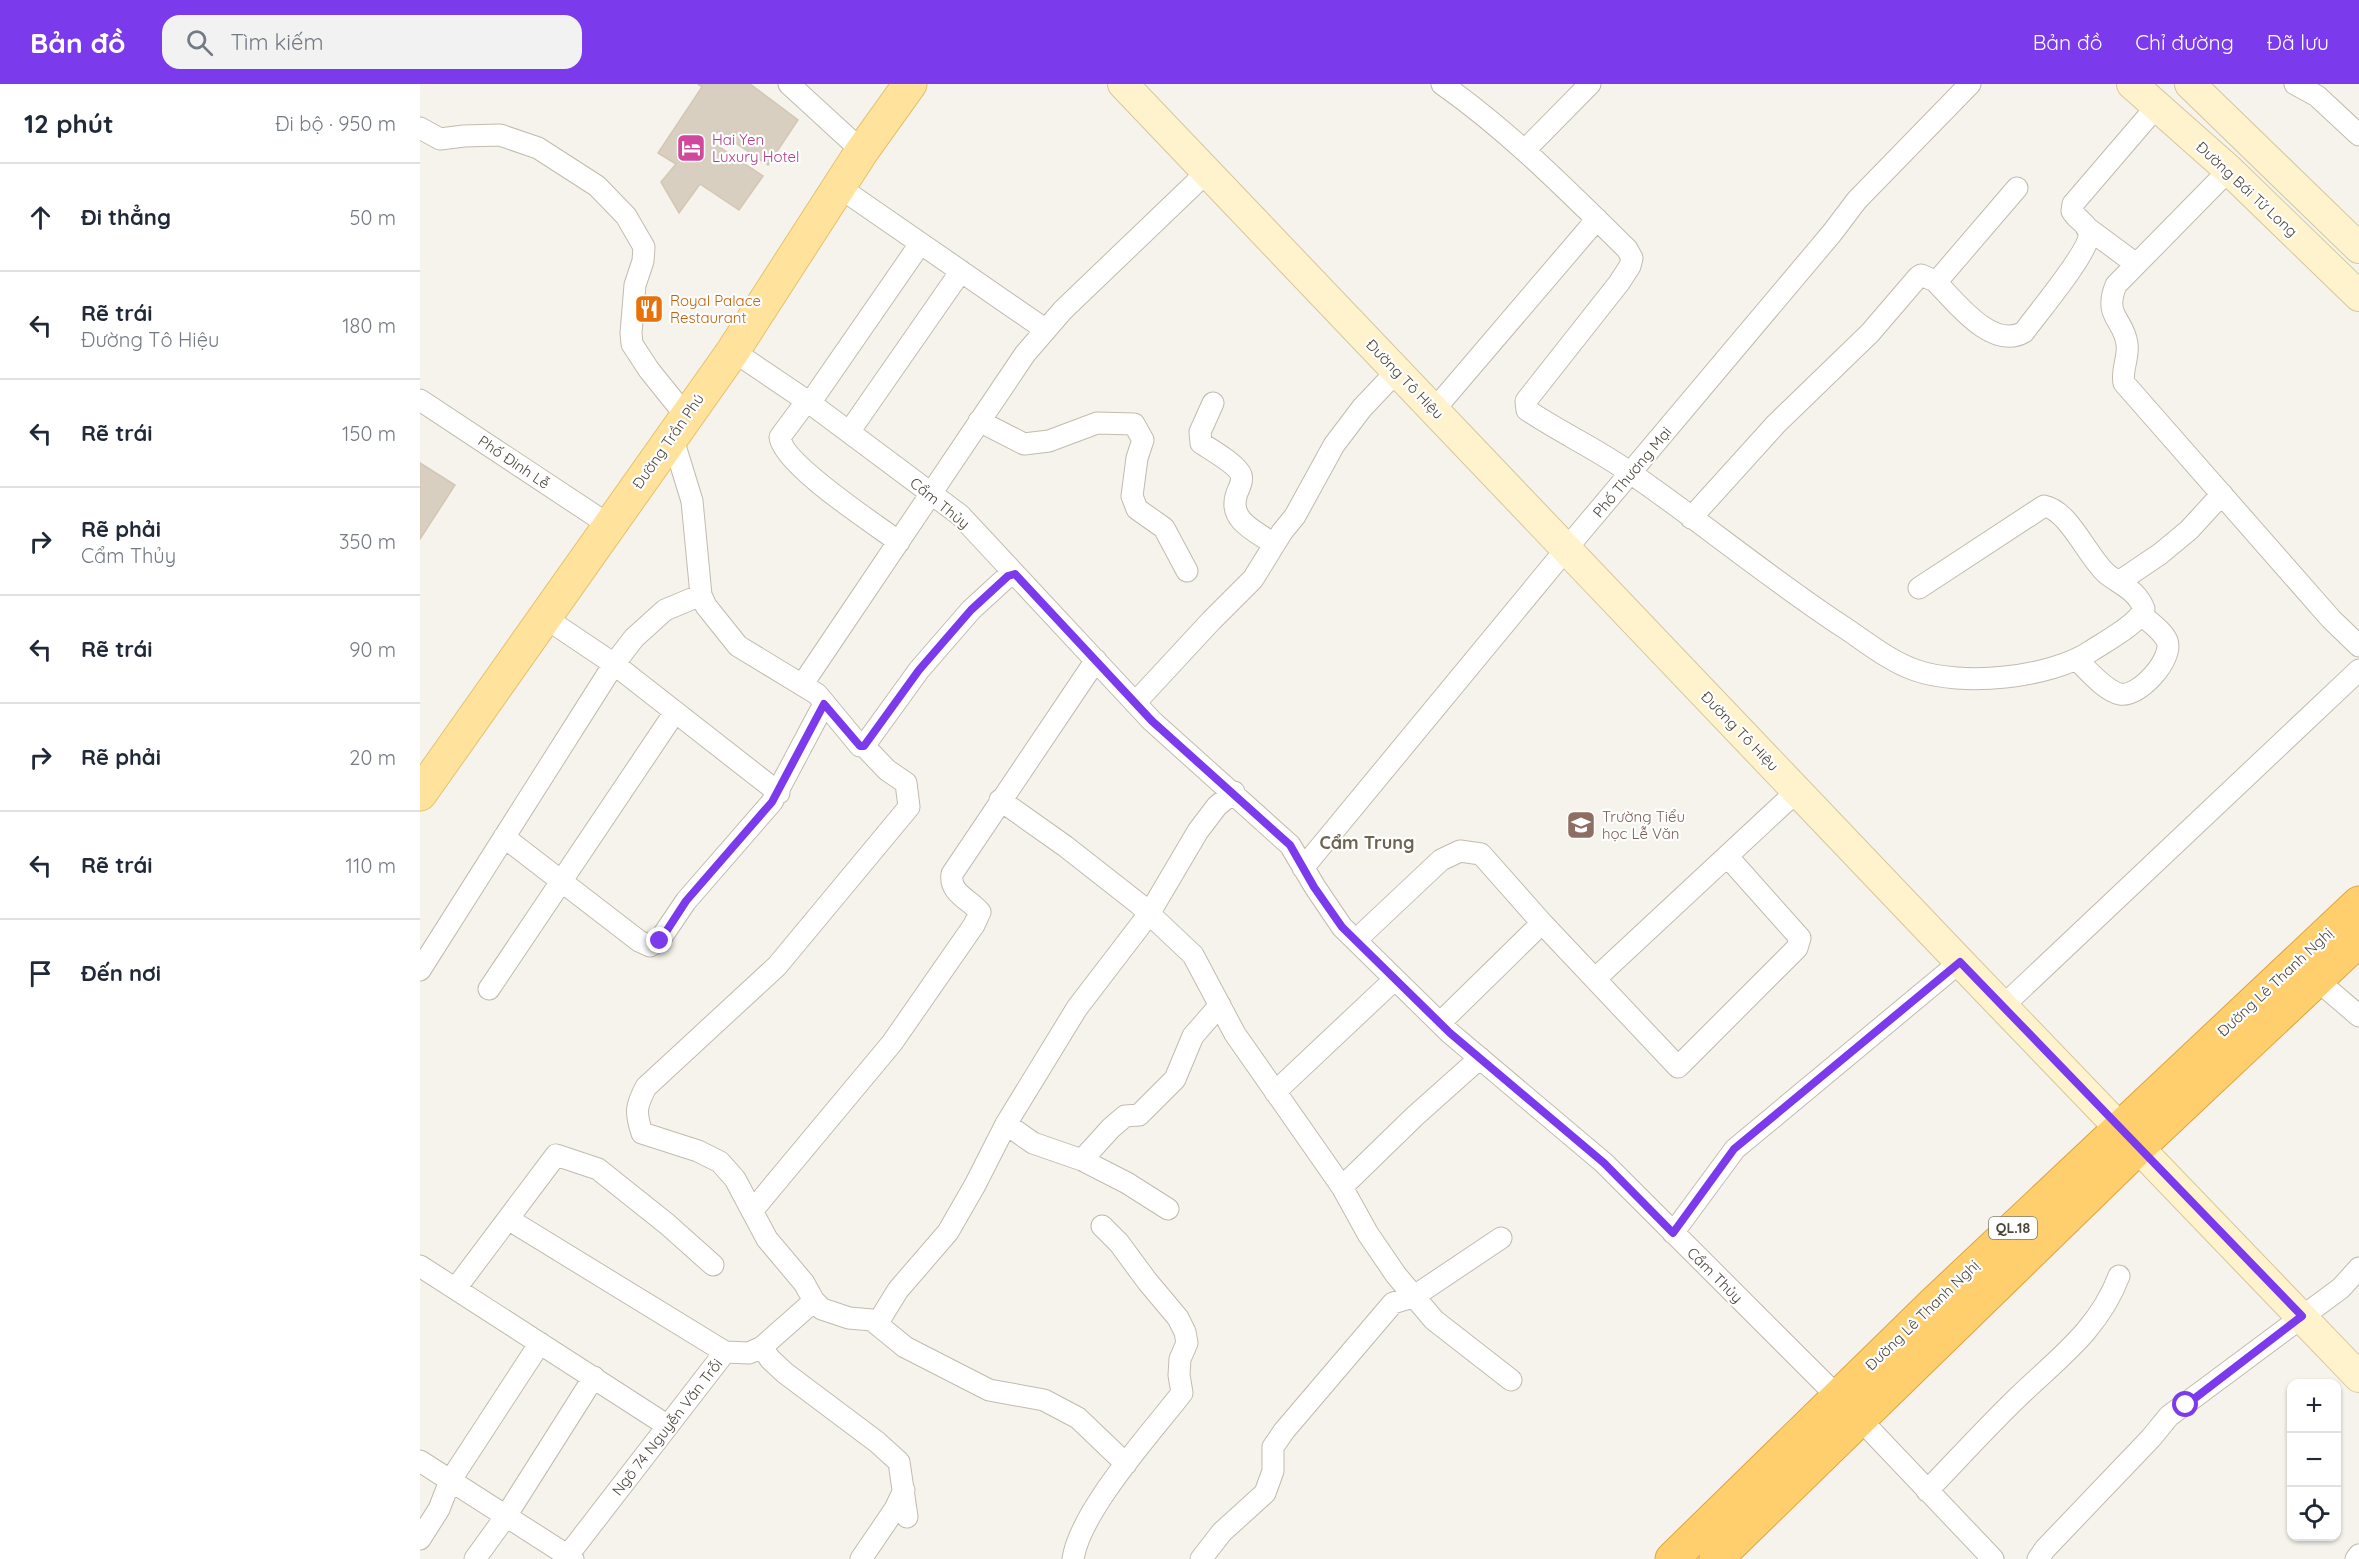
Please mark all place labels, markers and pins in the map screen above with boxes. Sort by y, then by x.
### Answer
place label: Hai Yen Luxury Hotel [712,130,799,166]
hotel icon: Hai Yen Luxury Hotel [675,132,707,164]
place label: Royal Palace Restaurant [670,291,761,327]
restaurant icon: Royal Palace Restaurant [633,293,665,325]
place label: Trường Tiểu học Lễ Văn [1602,807,1685,843]
school or university icon: Trường Tiểu học Lễ Văn [1565,809,1597,841]

